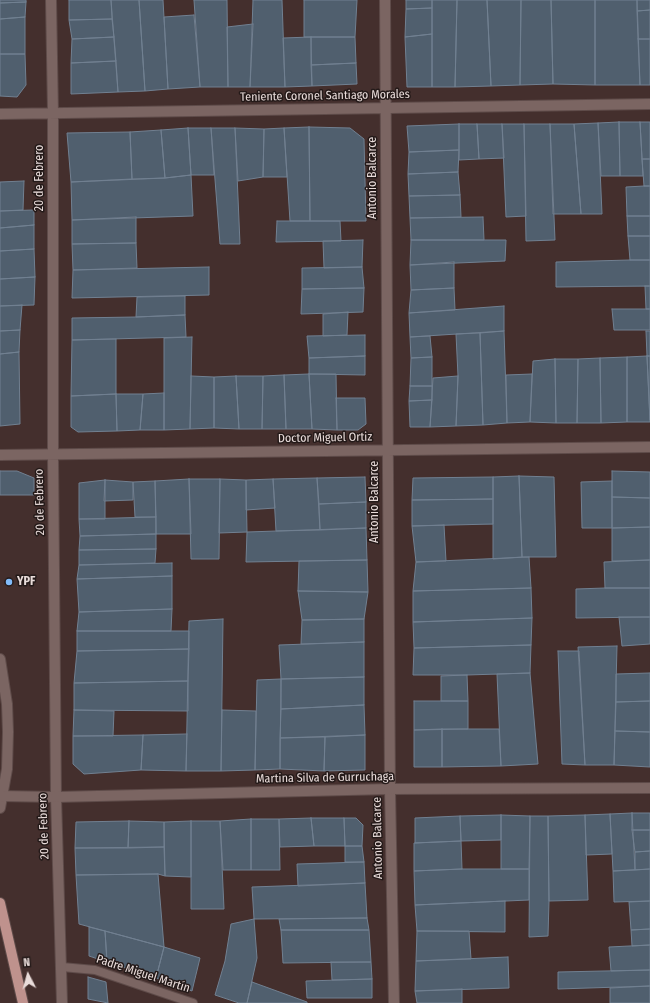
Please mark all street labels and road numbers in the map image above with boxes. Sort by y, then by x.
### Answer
street label: Teniente Coronel Santiago Morales [240,87,410,105]
street label: Antonio Balcarce [366,137,380,219]
street label: 20 de Febrero [33,145,47,211]
street label: Doctor Miguel Ortiz [278,430,372,446]
street label: Antonio Balcarce [368,461,382,543]
street label: 20 de Febrero [32,469,48,535]
street label: Martina Silva de Gurruchaga [256,770,394,786]
street label: 20 de Febrero [36,792,52,860]
street label: Antonio Balcarce [370,797,386,879]
street label: Padre Miguel Martín [94,952,192,996]

